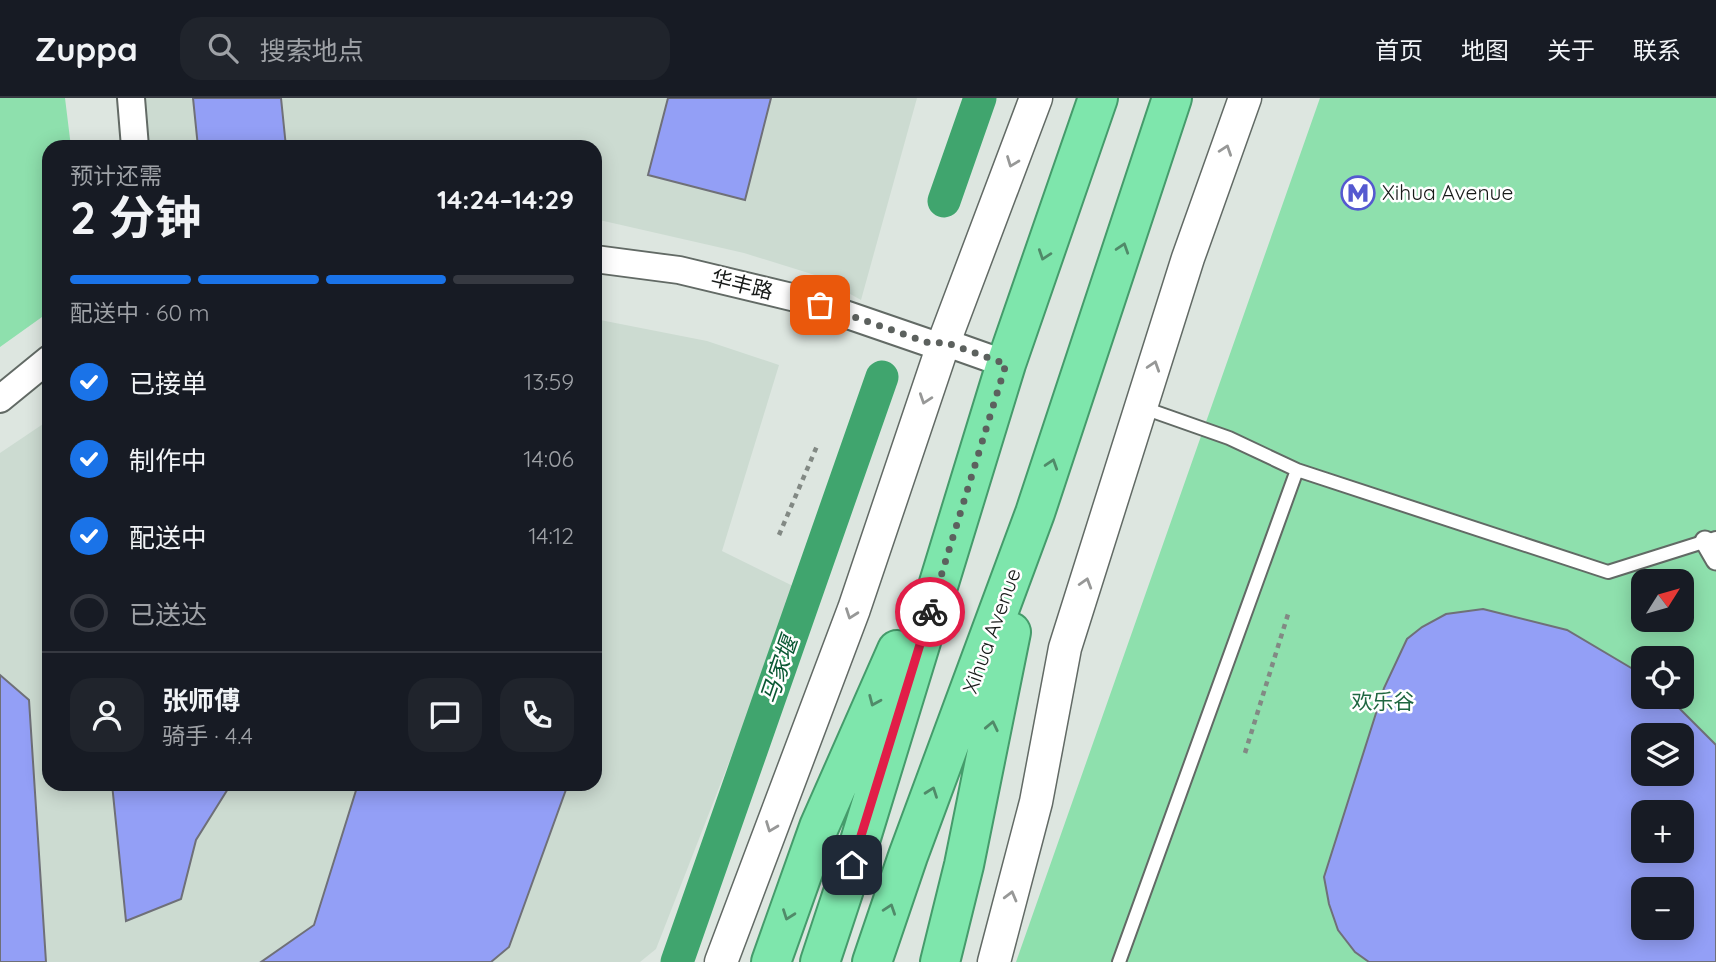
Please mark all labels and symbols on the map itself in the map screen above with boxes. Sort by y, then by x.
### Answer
one-way arrow [1218,145,1232,157]
one-way arrow [1006,155,1020,167]
metro station icon: Xihua Avenue [1339,174,1377,212]
place label: Xihua Avenue [1382,179,1513,205]
one-way arrow [1115,242,1129,254]
one-way arrow [1038,248,1052,260]
street label: 华丰路 [709,264,776,304]
pin [790,275,850,335]
one-way arrow [1146,360,1160,373]
one-way arrow [919,392,933,404]
one-way arrow [1043,458,1058,470]
street label: Xihua Avenue [956,564,1026,697]
north arrow [1631,569,1694,632]
courier [895,577,965,647]
one-way arrow [1077,577,1092,589]
one-way arrow [846,607,860,619]
water label: 马家堰 [754,629,805,707]
park label: 欢乐谷 [1352,688,1415,714]
one-way arrow [869,694,883,706]
one-way arrow [983,720,998,732]
one-way arrow [923,787,937,799]
one-way arrow [765,820,779,832]
pin [822,835,882,895]
one-way arrow [1003,890,1017,902]
one-way arrow [882,904,896,916]
one-way arrow [782,908,796,920]

